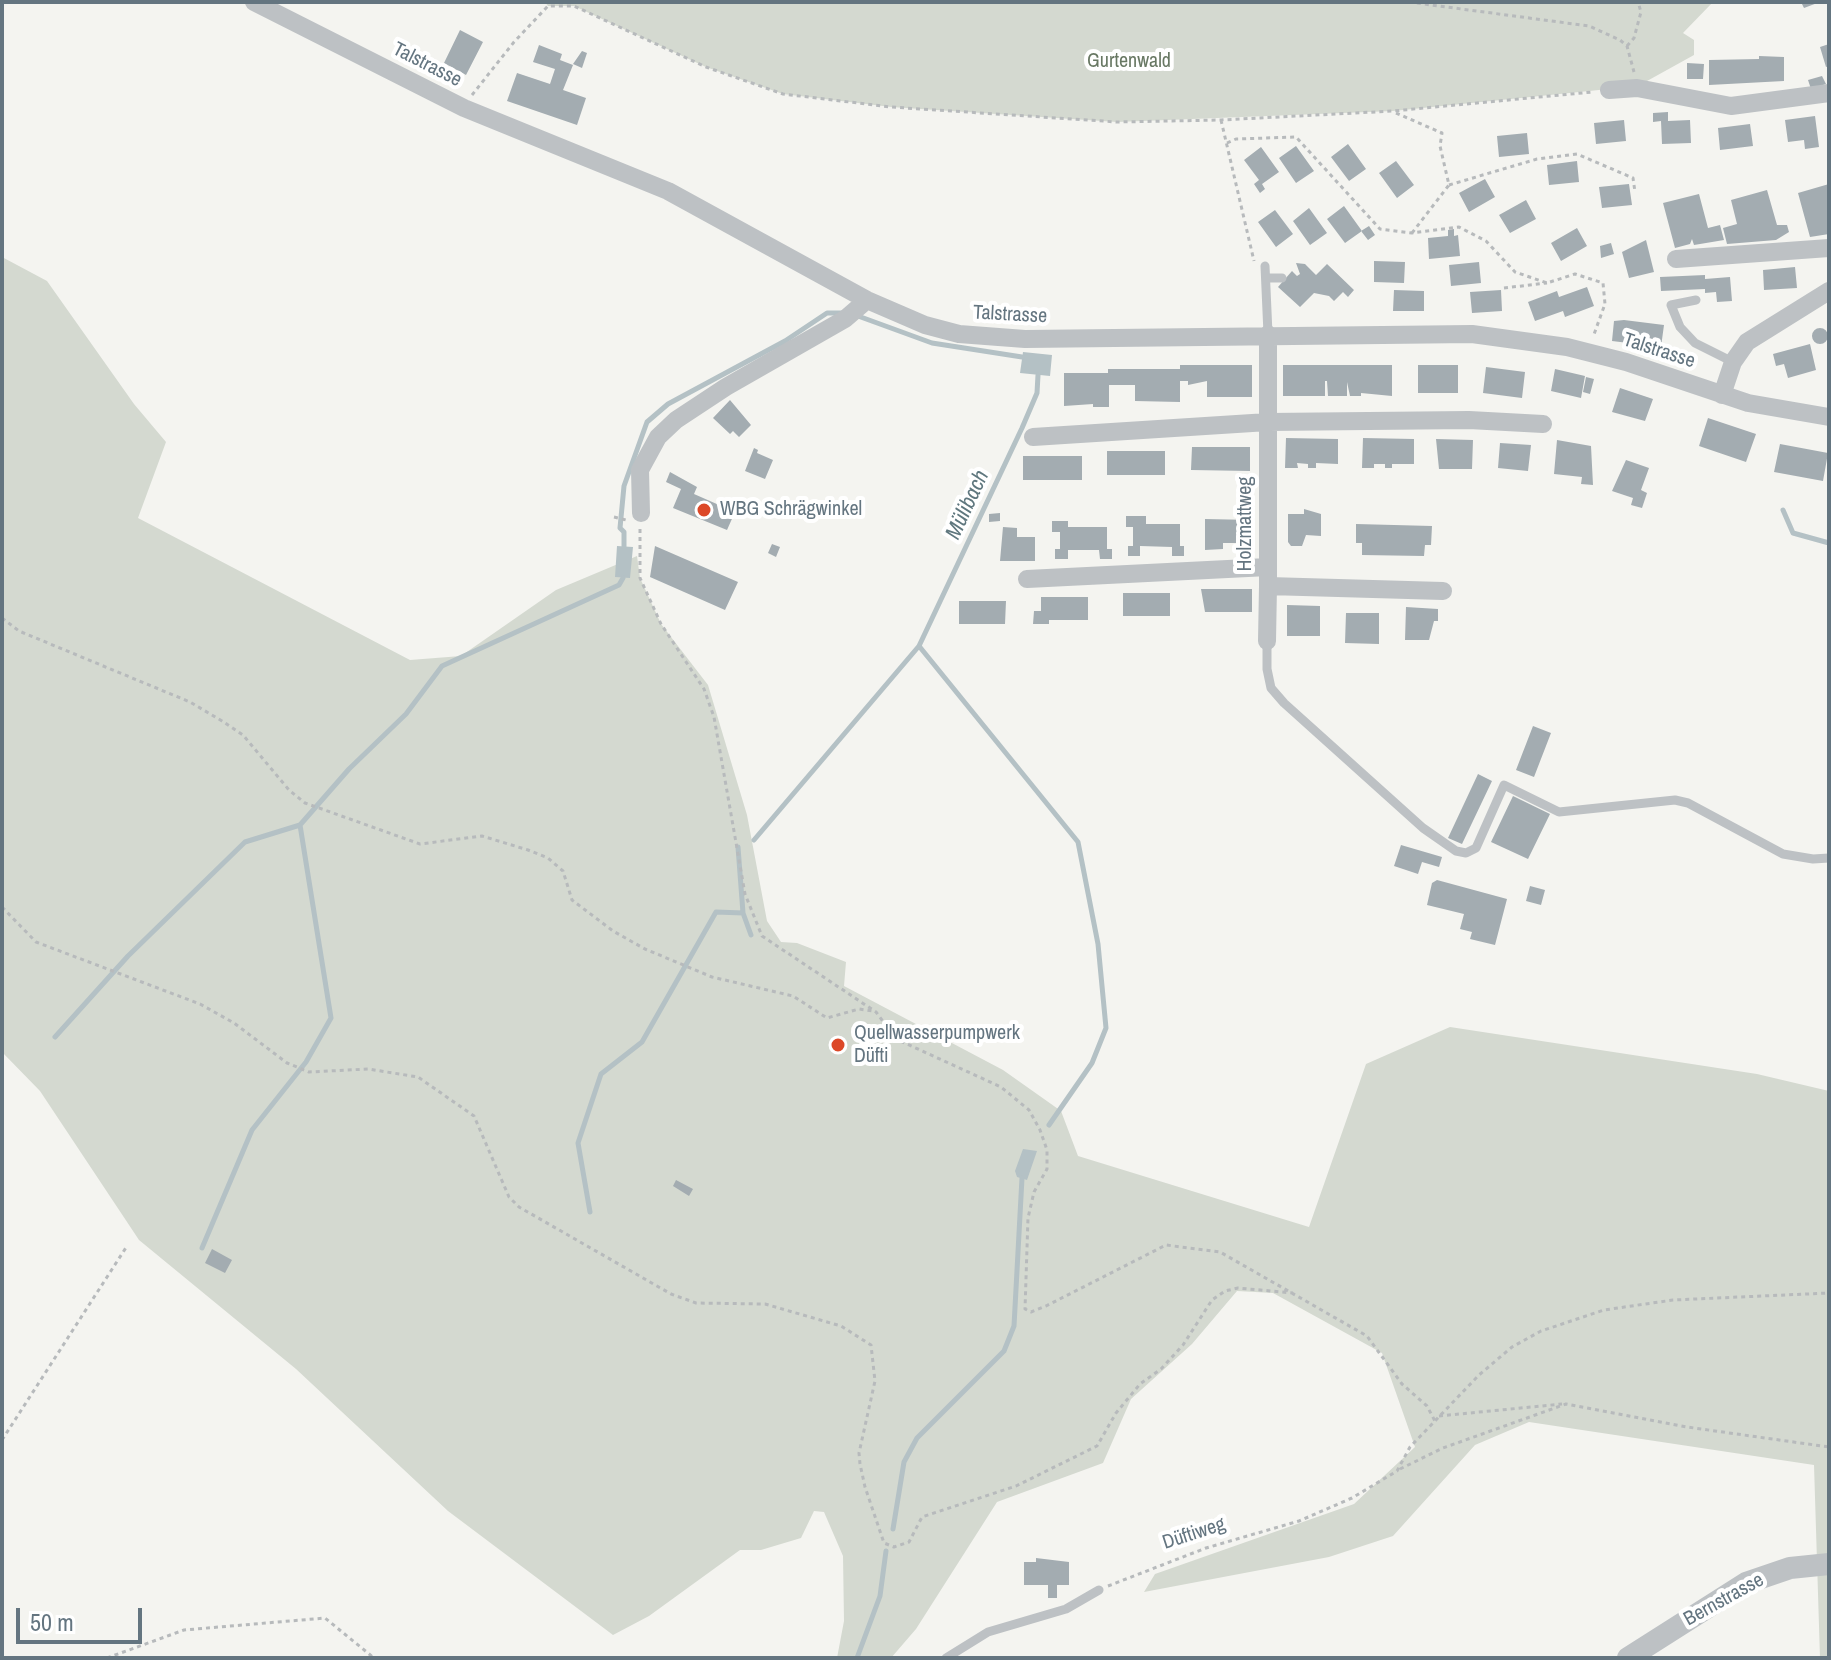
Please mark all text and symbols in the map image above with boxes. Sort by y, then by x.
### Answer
street label: Talstrasse [389,37,465,93]
park label: Gurtenwald [1087,50,1171,74]
street label: Talstrasse [972,301,1048,329]
street label: Talstrasse [1620,328,1698,374]
water label: Mülibach [941,466,995,544]
street label: Holzmattweg [1234,477,1258,571]
place label: WBG Schrägwinkel [720,498,862,522]
marker: WBG Schrägwinkel [695,501,713,519]
place label: Quellwasserpumpwerk Düfti [854,1022,1020,1069]
marker: Quellwasserpumpwerk Düfti [829,1036,847,1054]
street label: Düftiweg [1160,1513,1228,1555]
street label: Bernstrasse [1680,1568,1768,1632]
scale bar [20,1592,146,1642]
text: 50 m [30,1606,74,1638]

